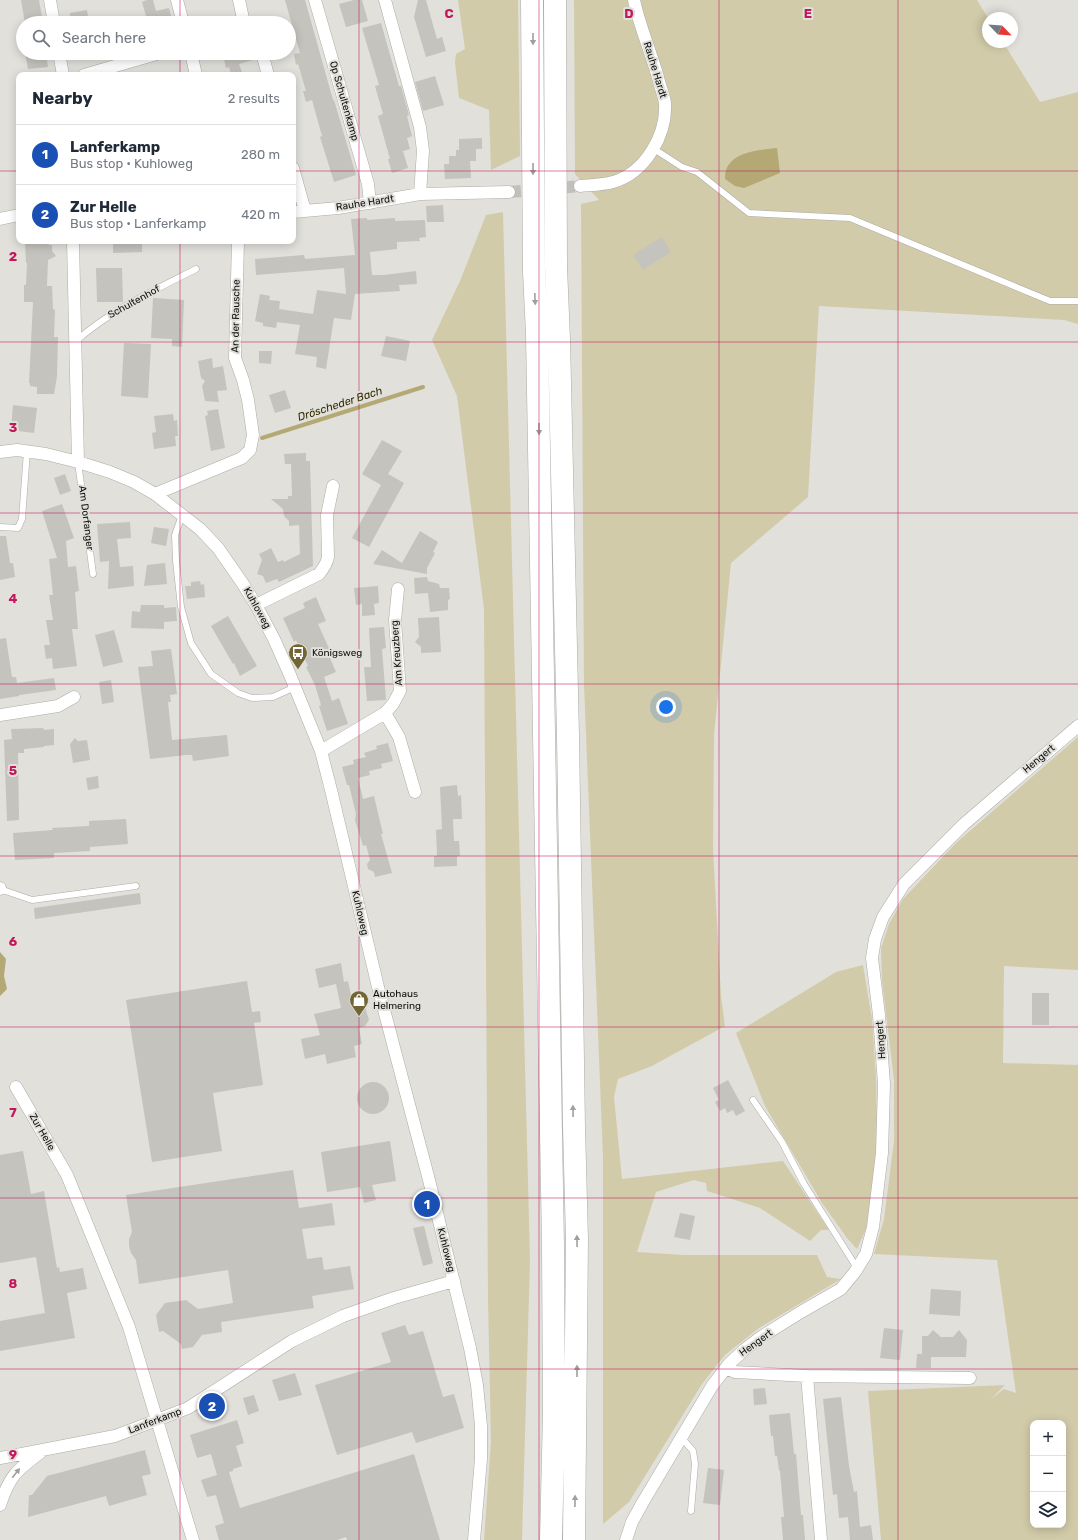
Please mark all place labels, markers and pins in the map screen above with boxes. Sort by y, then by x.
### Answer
bus stop icon: Königsweg [287,642,309,670]
place label: Königsweg [312,647,362,659]
place label: Autohaus Helmering [373,988,421,1012]
shop icon: Autohaus Helmering [348,989,370,1017]
pin: 1 [414,1189,440,1219]
pin: 2 [199,1391,225,1421]

